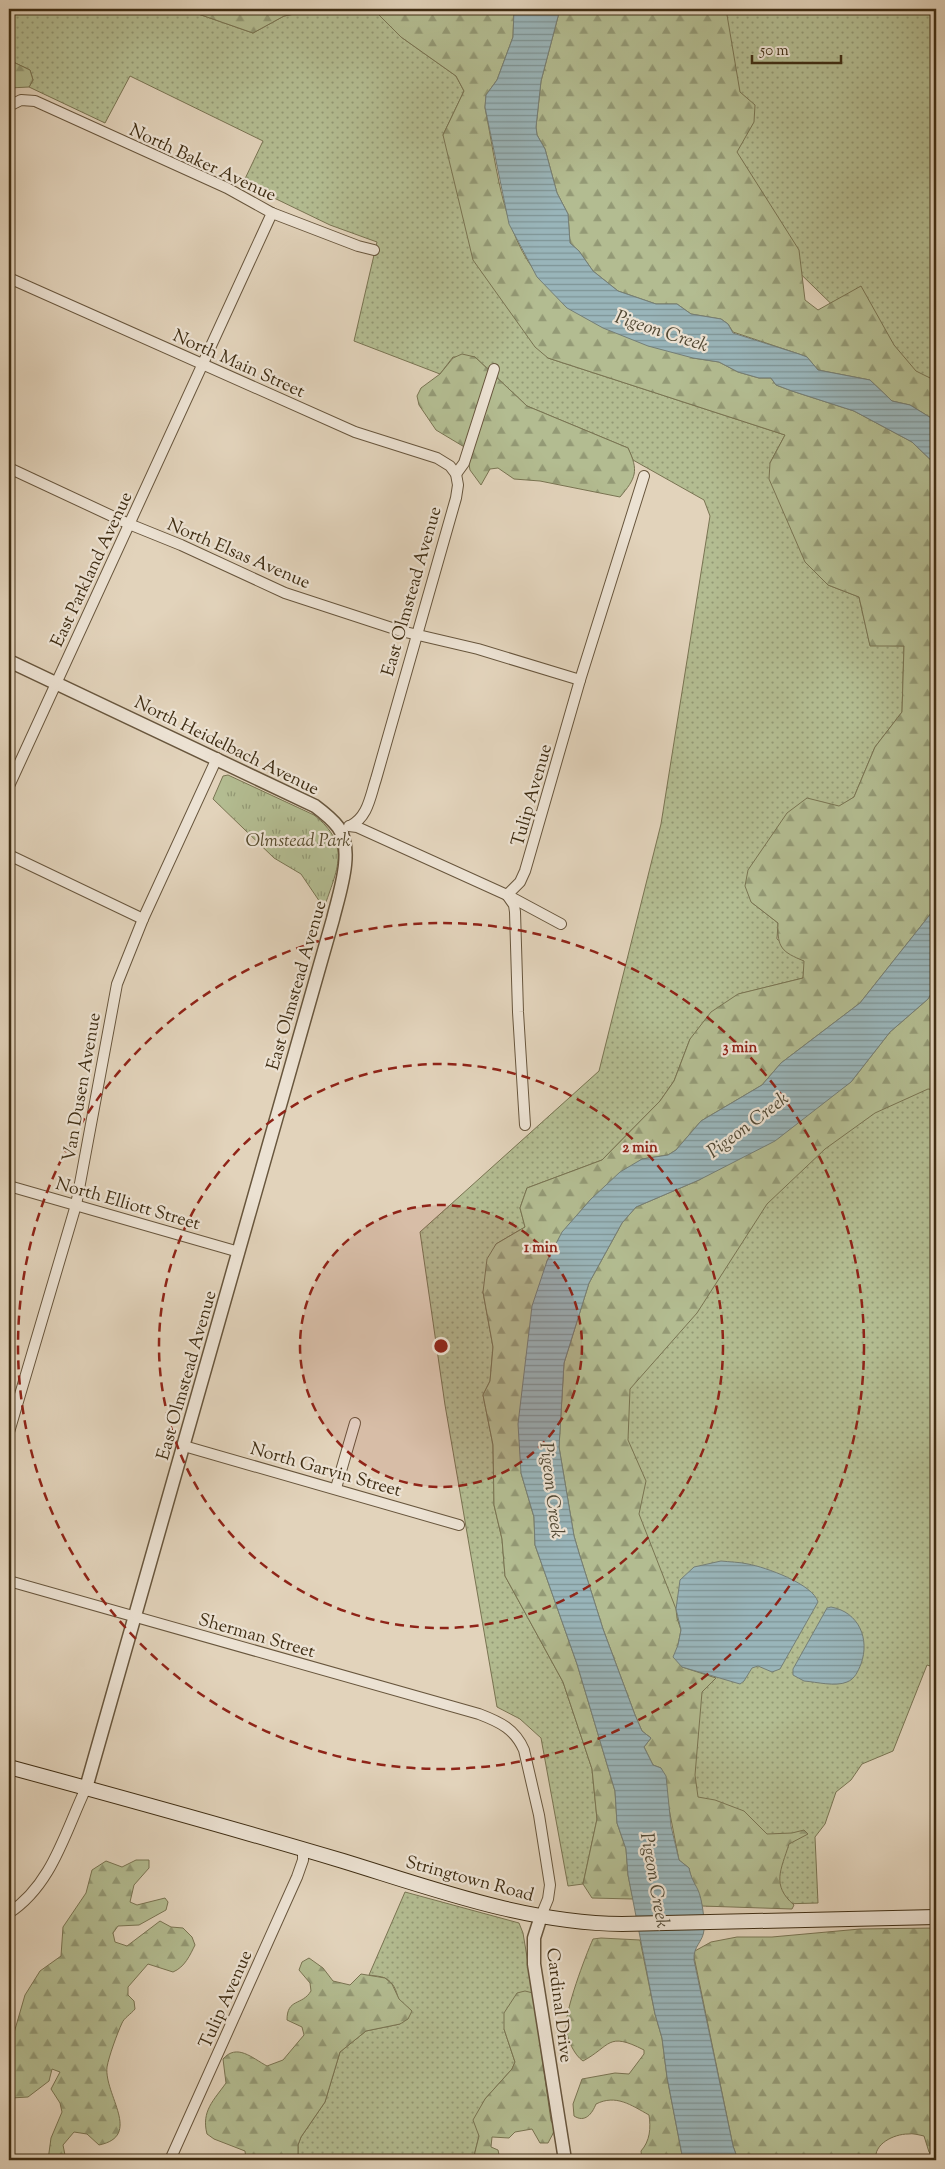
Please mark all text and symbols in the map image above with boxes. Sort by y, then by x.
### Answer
scale bar [752,32,841,64]
text: 50 m [759,41,789,62]
street label: North Baker Avenue [124,118,280,209]
water label: Pigeon Creek [611,305,712,360]
street label: North Main Street [168,324,308,406]
street label: East Parkland Avenue [45,488,140,652]
street label: East Olmstead Avenue [376,504,450,679]
street label: North Elsas Avenue [162,513,314,597]
street label: North Heidelbach Avenue [129,691,323,803]
street label: Tulip Avenue [506,741,560,850]
park label: Olmstead Park [245,829,351,855]
street label: East Olmstead Avenue [261,898,335,1073]
street label: Van Dusen Avenue [57,1011,109,1164]
text: 3 min [723,1038,758,1059]
water label: Pigeon Creek [702,1086,795,1166]
text: 2 min [622,1138,658,1159]
street label: North Elliott Street [52,1172,203,1238]
text: 1 min [524,1238,558,1259]
street label: East Olmstead Avenue [151,1288,225,1463]
centre of rings [432,1337,450,1355]
street label: North Garvin Street [247,1437,404,1505]
water label: Pigeon Creek [531,1441,570,1540]
street label: Sherman Street [195,1608,318,1666]
water label: Pigeon Creek [632,1831,675,1931]
street label: Stringtown Road [402,1850,537,1910]
street label: Tulip Avenue [194,1946,260,2053]
street label: Cardinal Drive [538,1946,578,2064]

